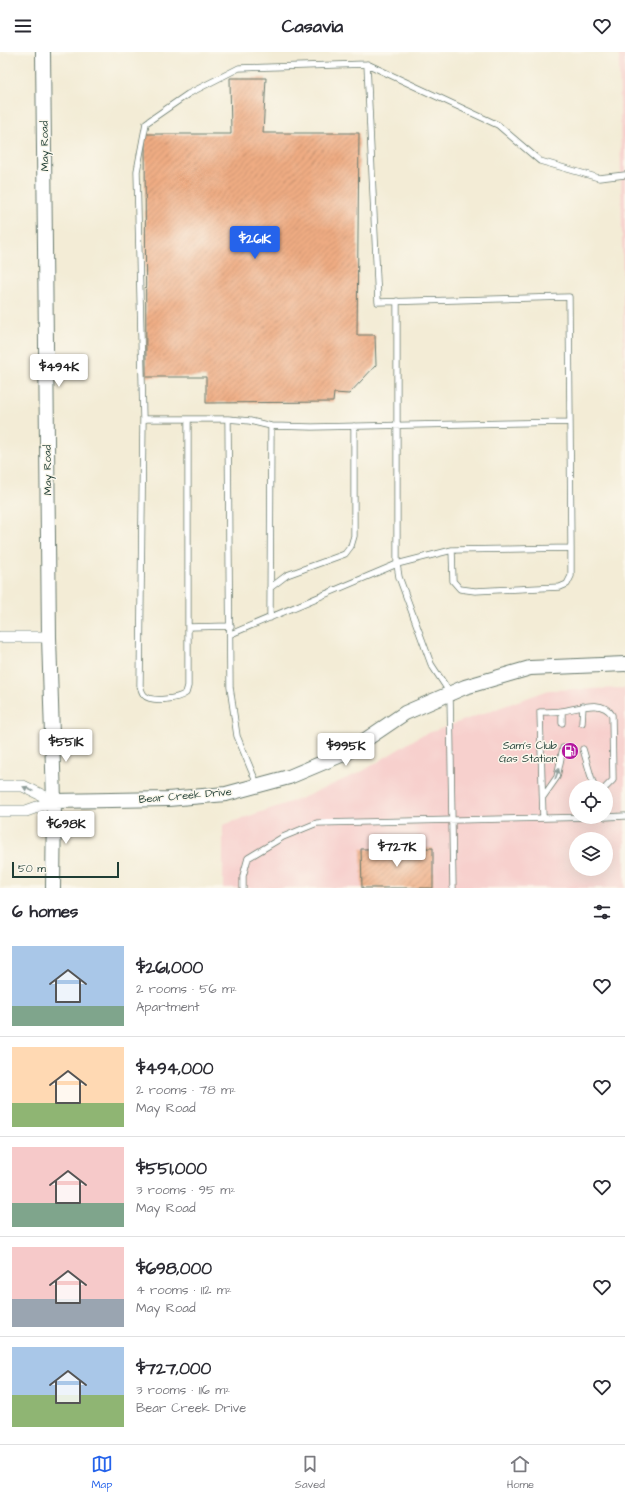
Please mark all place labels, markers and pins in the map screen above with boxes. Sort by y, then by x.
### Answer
pin: $261K [227,226,283,260]
pin: $494K [31,354,87,388]
pin: $551K [38,729,94,763]
pin: $995K [318,733,374,767]
place label: Sam's Club Gas Station [499,738,557,766]
fuel station icon: Sam's Club Gas Station [560,741,580,761]
pin: $698K [38,811,94,845]
pin: $727K [369,834,425,868]

